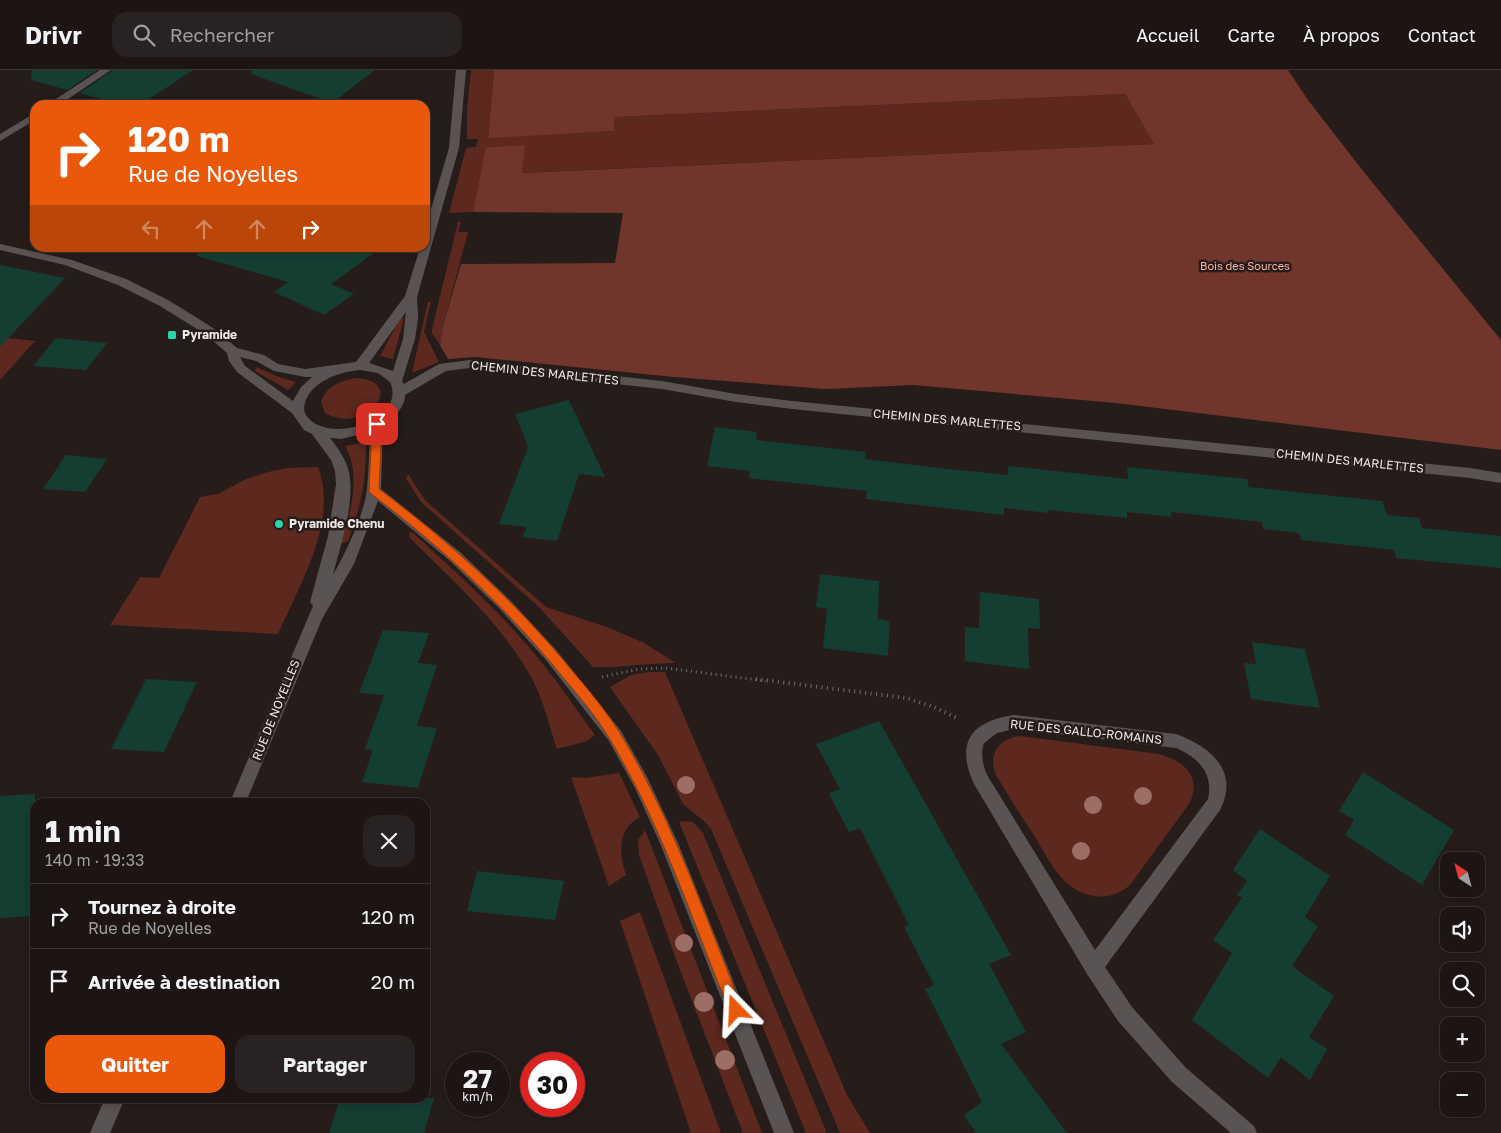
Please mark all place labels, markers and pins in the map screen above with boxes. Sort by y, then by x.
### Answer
place label: Pyramide [182,327,237,342]
marker: Pyramide [166,329,178,341]
pin [356,403,398,445]
place label: Pyramide Chenu [289,516,384,531]
marker: Pyramide Chenu [273,518,285,530]

